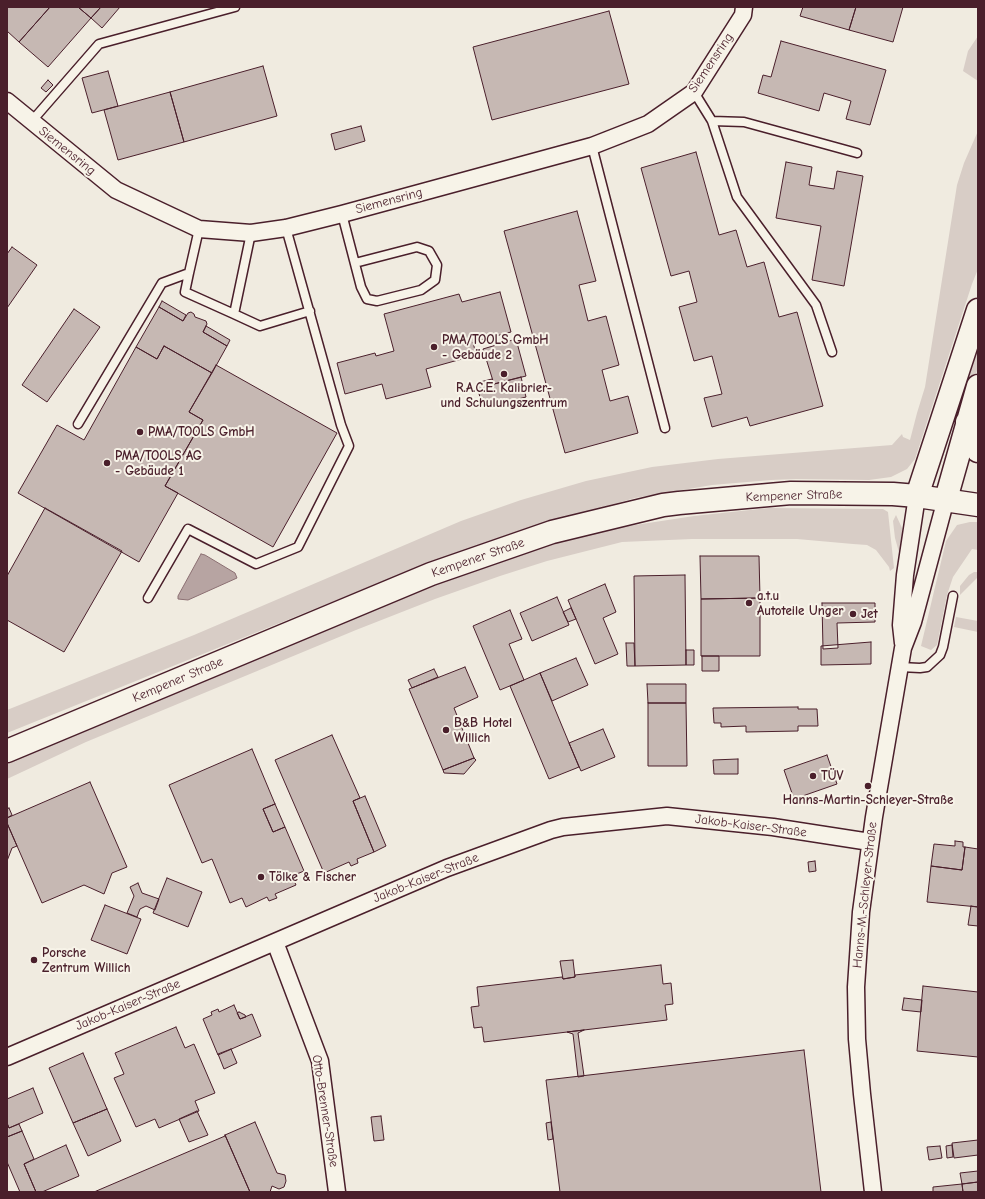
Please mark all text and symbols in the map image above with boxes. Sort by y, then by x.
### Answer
street label: Siemensring [685,30,737,96]
street label: Siemensring [35,123,99,179]
street label: Siemensring [354,185,424,217]
place label: PMA/TOOLS GmbH - Gebäude 2 [442,332,549,363]
marker: PMA/TOOLS GmbH - Gebäude 2 [429,342,439,352]
marker: R.A.C.E. Kalibrier- und Schulungszentrum [499,369,509,379]
place label: R.A.C.E. Kalibrier- und Schulungszentrum [441,380,567,411]
place label: PMA/TOOLS GmbH [148,424,255,440]
marker: PMA/TOOLS GmbH [135,427,145,437]
place label: PMA/TOOLS AG - Gebäude 1 [115,448,202,479]
marker: PMA/TOOLS AG - Gebäude 1 [102,458,112,468]
street label: Kempener Straße [745,487,843,505]
street label: Kempener Straße [430,535,526,581]
place label: a.t.u Autoteile Unger [757,588,844,619]
marker: a.t.u Autoteile Unger [744,598,754,608]
place label: Jet [861,606,878,622]
marker: Jet [848,609,858,619]
street label: Kempener Straße [130,654,226,706]
place label: B&B Hotel Willich [454,715,512,746]
marker: B&B Hotel Willich [441,725,451,735]
place label: TÜV [821,768,844,784]
marker: TÜV [808,771,818,781]
marker: Hanns-Martin-Schleyer-Straße [863,781,873,791]
place label: Hanns-Martin-Schleyer-Straße [783,792,953,808]
street label: Jakob-Kaiser-Straße [694,811,808,841]
street label: Hanns-M.-Schleyer-Straße [850,821,880,969]
street label: Jakob-Kaiser-Straße [371,850,481,906]
place label: Tölke & Fischer [269,869,356,885]
marker: Tölke & Fischer [256,872,266,882]
place label: Porsche Zentrum Willich [42,945,131,976]
marker: Porsche Zentrum Willich [29,955,39,965]
street label: Jakob-Kaiser-Straße [73,976,183,1034]
street label: Otto-Brenner-Straße [308,1054,342,1168]

